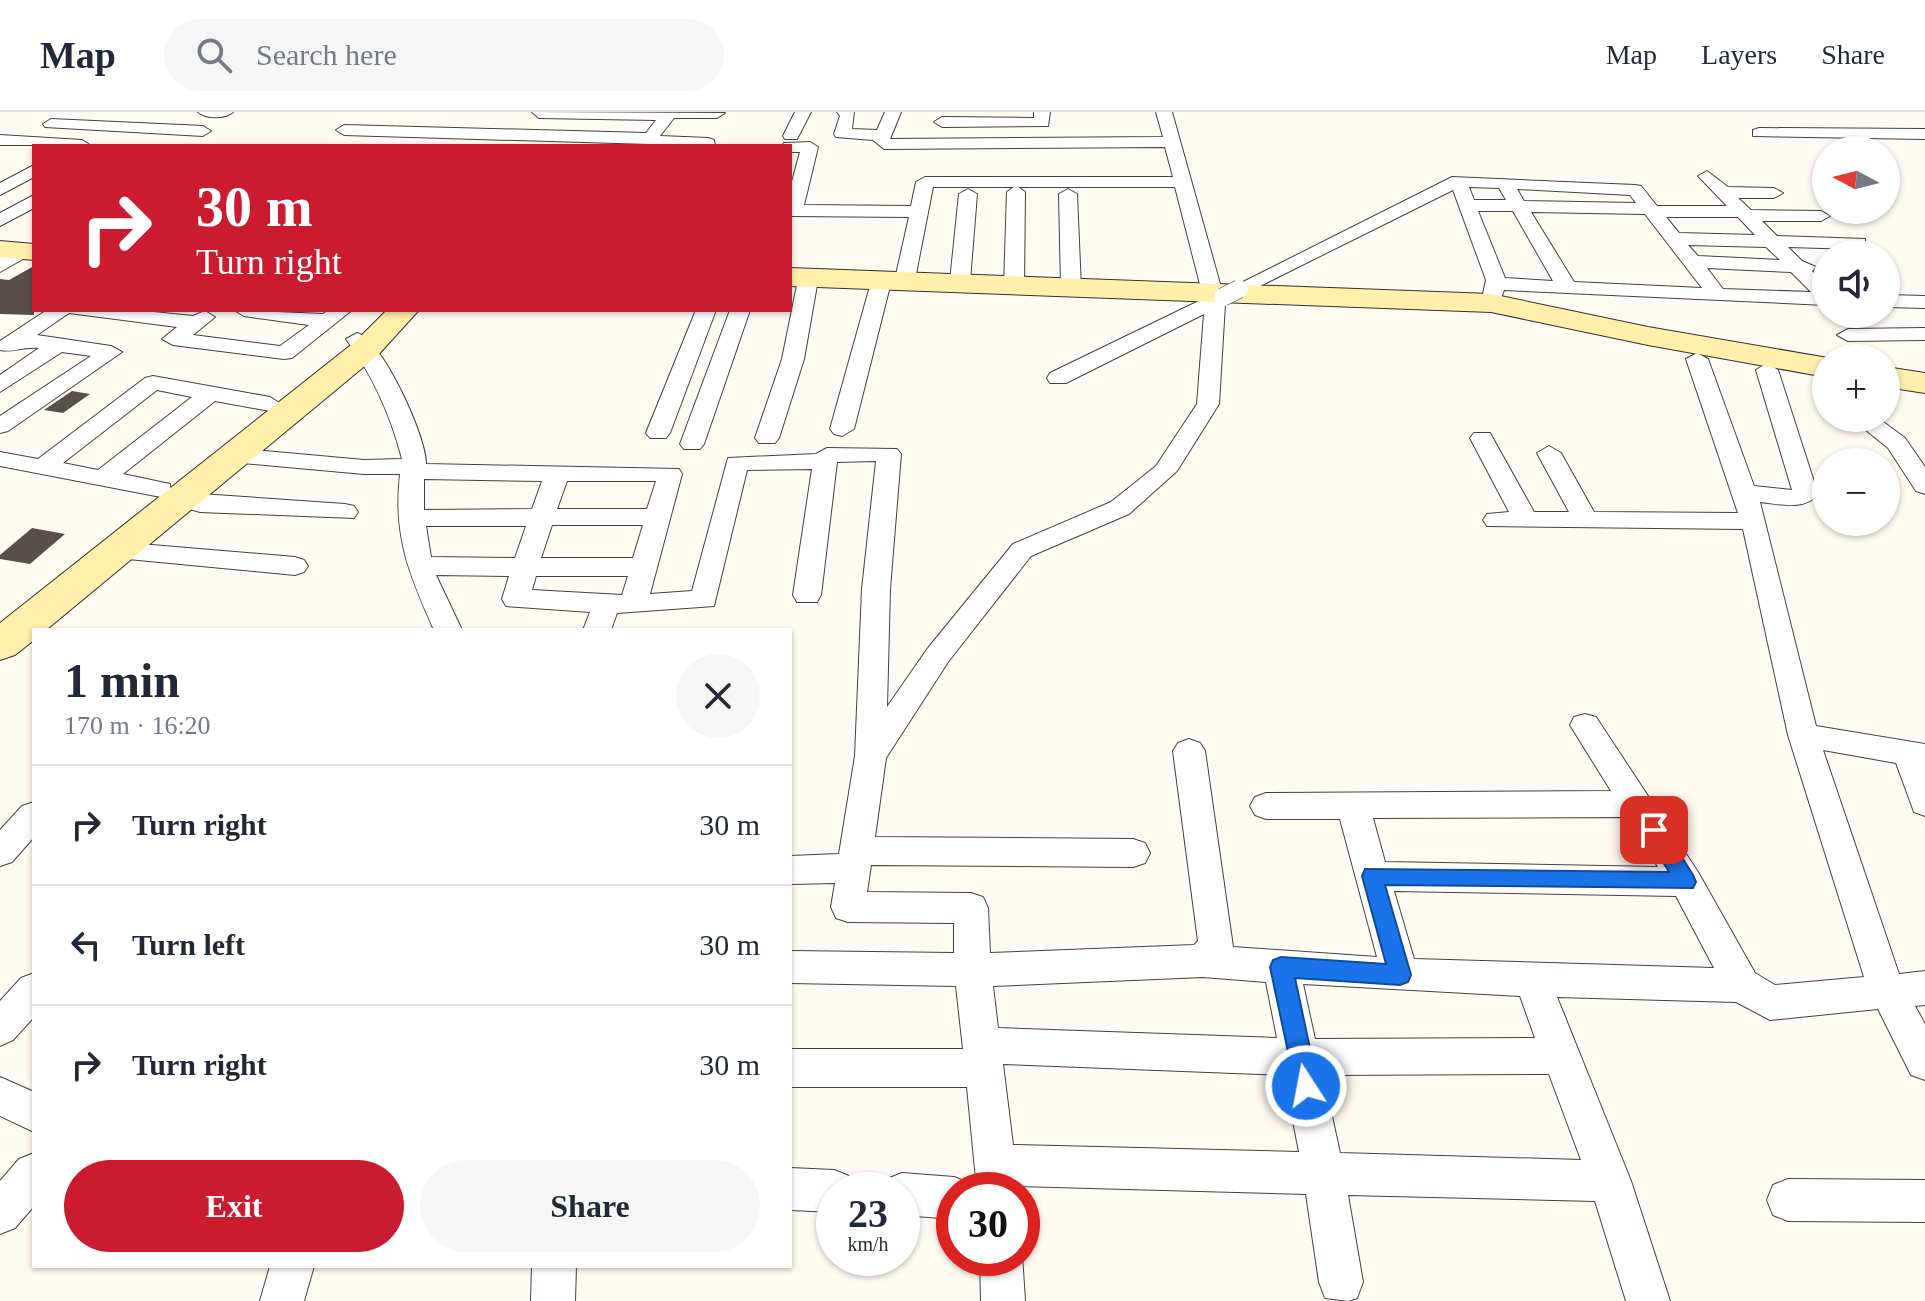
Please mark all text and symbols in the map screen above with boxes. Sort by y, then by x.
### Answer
search box [164,19,724,91]
icon: search [192,33,236,77]
text: Map [40,34,116,76]
text: Search here [256,38,397,71]
text: Map [1606,39,1657,70]
text: Layers [1701,39,1777,70]
text: Share [1821,39,1885,70]
north arrow [1812,136,1900,224]
map controls [1812,136,1900,536]
icon: right [64,176,168,280]
text: 30 m [196,176,313,238]
button: sound [1812,240,1900,328]
text: Turn right [196,242,342,282]
button: + [1812,344,1900,432]
button: − [1812,448,1900,536]
text: 1 min [64,654,180,707]
button: close [676,654,760,738]
text: 170 m · 16:20 [64,711,211,740]
pin [1620,796,1688,864]
icon: right [64,803,108,847]
text: Turn right [132,808,267,841]
text: 30 m [699,808,760,841]
icon: arrive [1632,808,1676,852]
icon: left [64,923,108,967]
text: Turn left [132,928,245,961]
text: 30 m [699,928,760,961]
icon: right [64,1043,108,1087]
position arrow [1264,1044,1348,1128]
text: Turn right [132,1048,267,1081]
text: 30 m [699,1048,760,1081]
button: Exit [64,1160,404,1252]
button: Share [420,1160,760,1252]
speed limit sign: 30 [936,1172,1040,1276]
text: 23 [848,1191,888,1236]
text: km/h [847,1233,889,1255]

